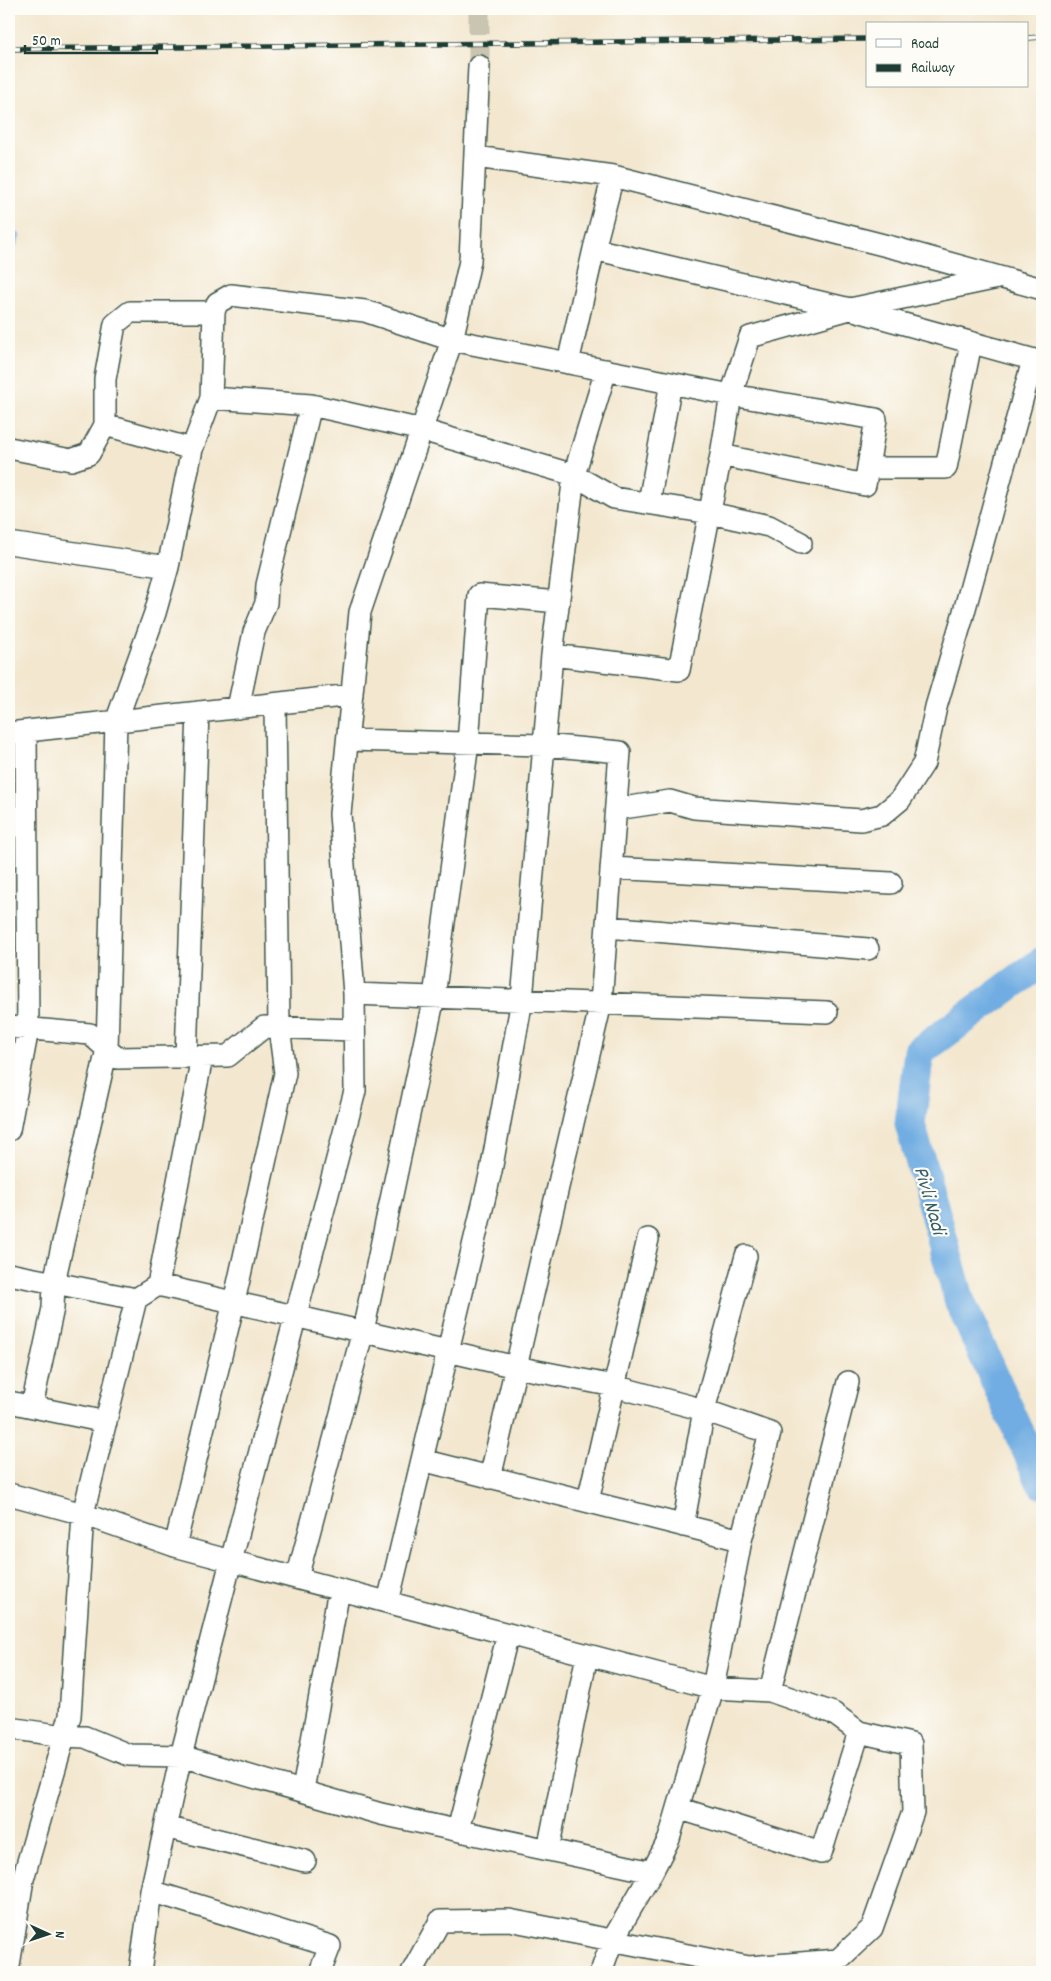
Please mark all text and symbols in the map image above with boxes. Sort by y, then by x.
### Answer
scale bar [25,22,158,54]
legend [866,22,1028,88]
text: 50 m [32,31,61,53]
text: Road [911,34,939,56]
text: Railway [911,58,955,80]
water label: Pivli Nadi [904,1163,953,1241]
north arrow [22,1908,72,1958]
text: N [49,1931,69,1939]

